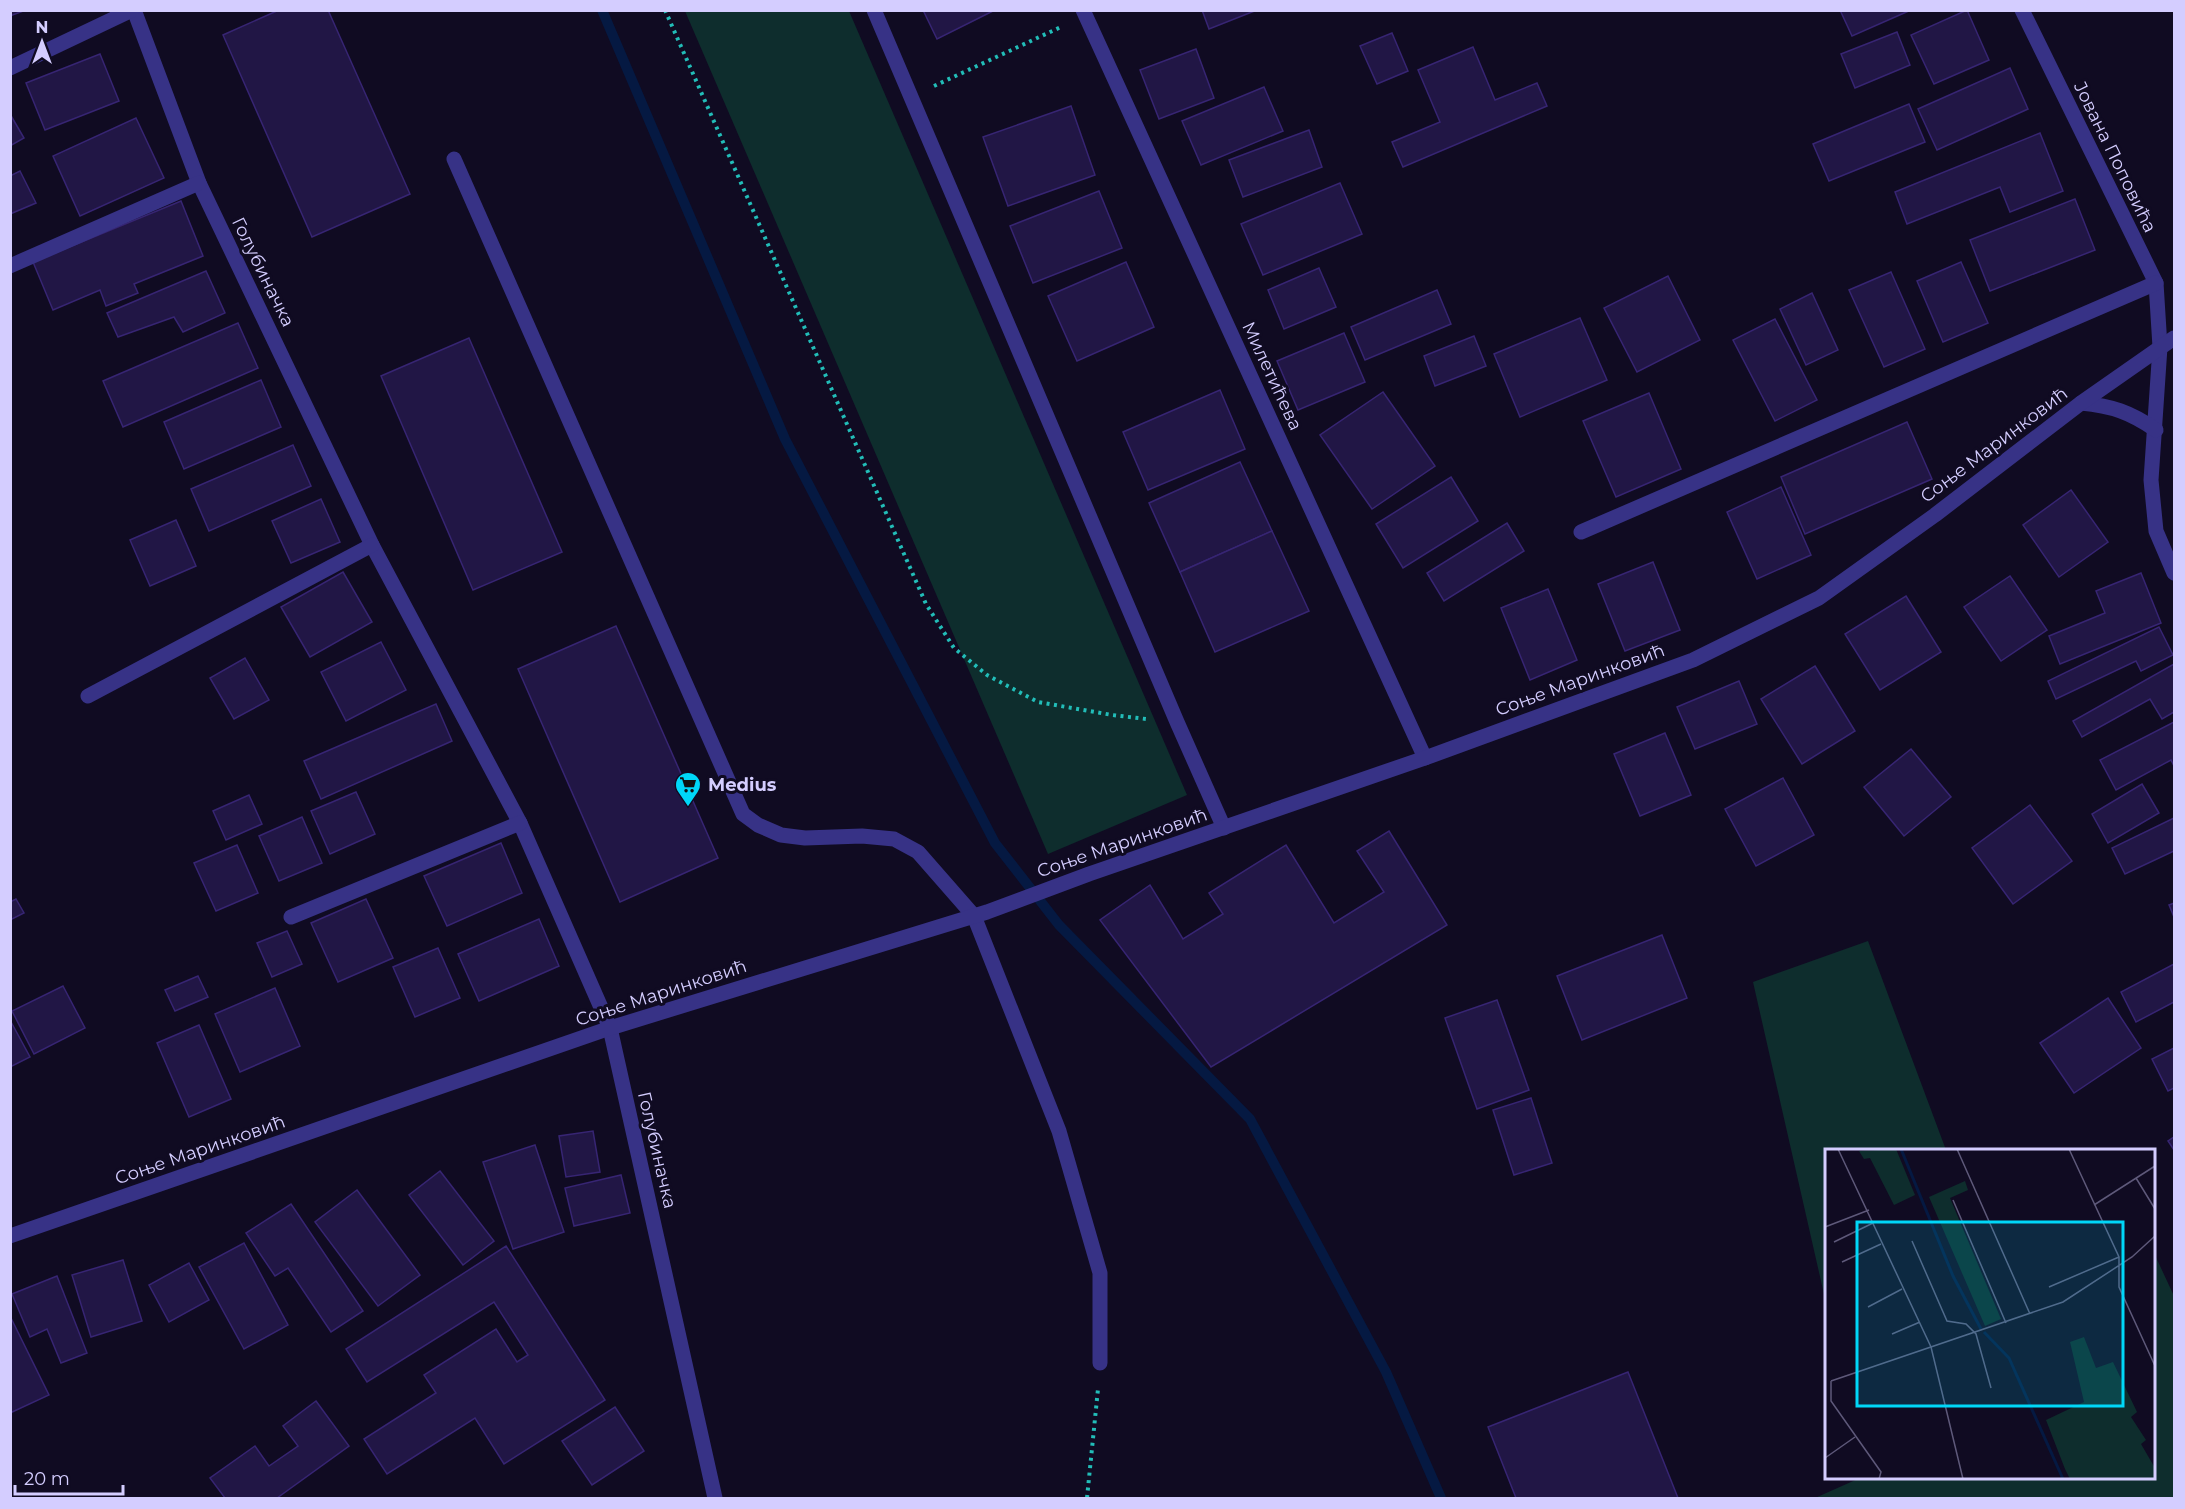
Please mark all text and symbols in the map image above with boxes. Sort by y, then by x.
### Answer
north arrow [12,12,72,72]
text: N [36,18,48,37]
street label: Јована Поповића [2069,78,2161,236]
street label: Голубиначка [227,214,299,330]
street label: Милетићева [1237,318,1307,434]
street label: Соње Маринковић [1916,383,2072,507]
street label: Соње Маринковић [1492,639,1668,721]
supermarket icon: Medius [673,770,703,808]
place label: Medius [708,774,777,796]
street label: Соње Маринковић [1034,804,1210,882]
street label: Соње Маринковић [573,955,749,1031]
street label: Голубиначка [633,1089,681,1211]
street label: Соње Маринковић [112,1111,288,1189]
inset map [1825,1149,2155,1479]
scale bar [15,1458,123,1496]
text: 20 m [24,1468,70,1490]

